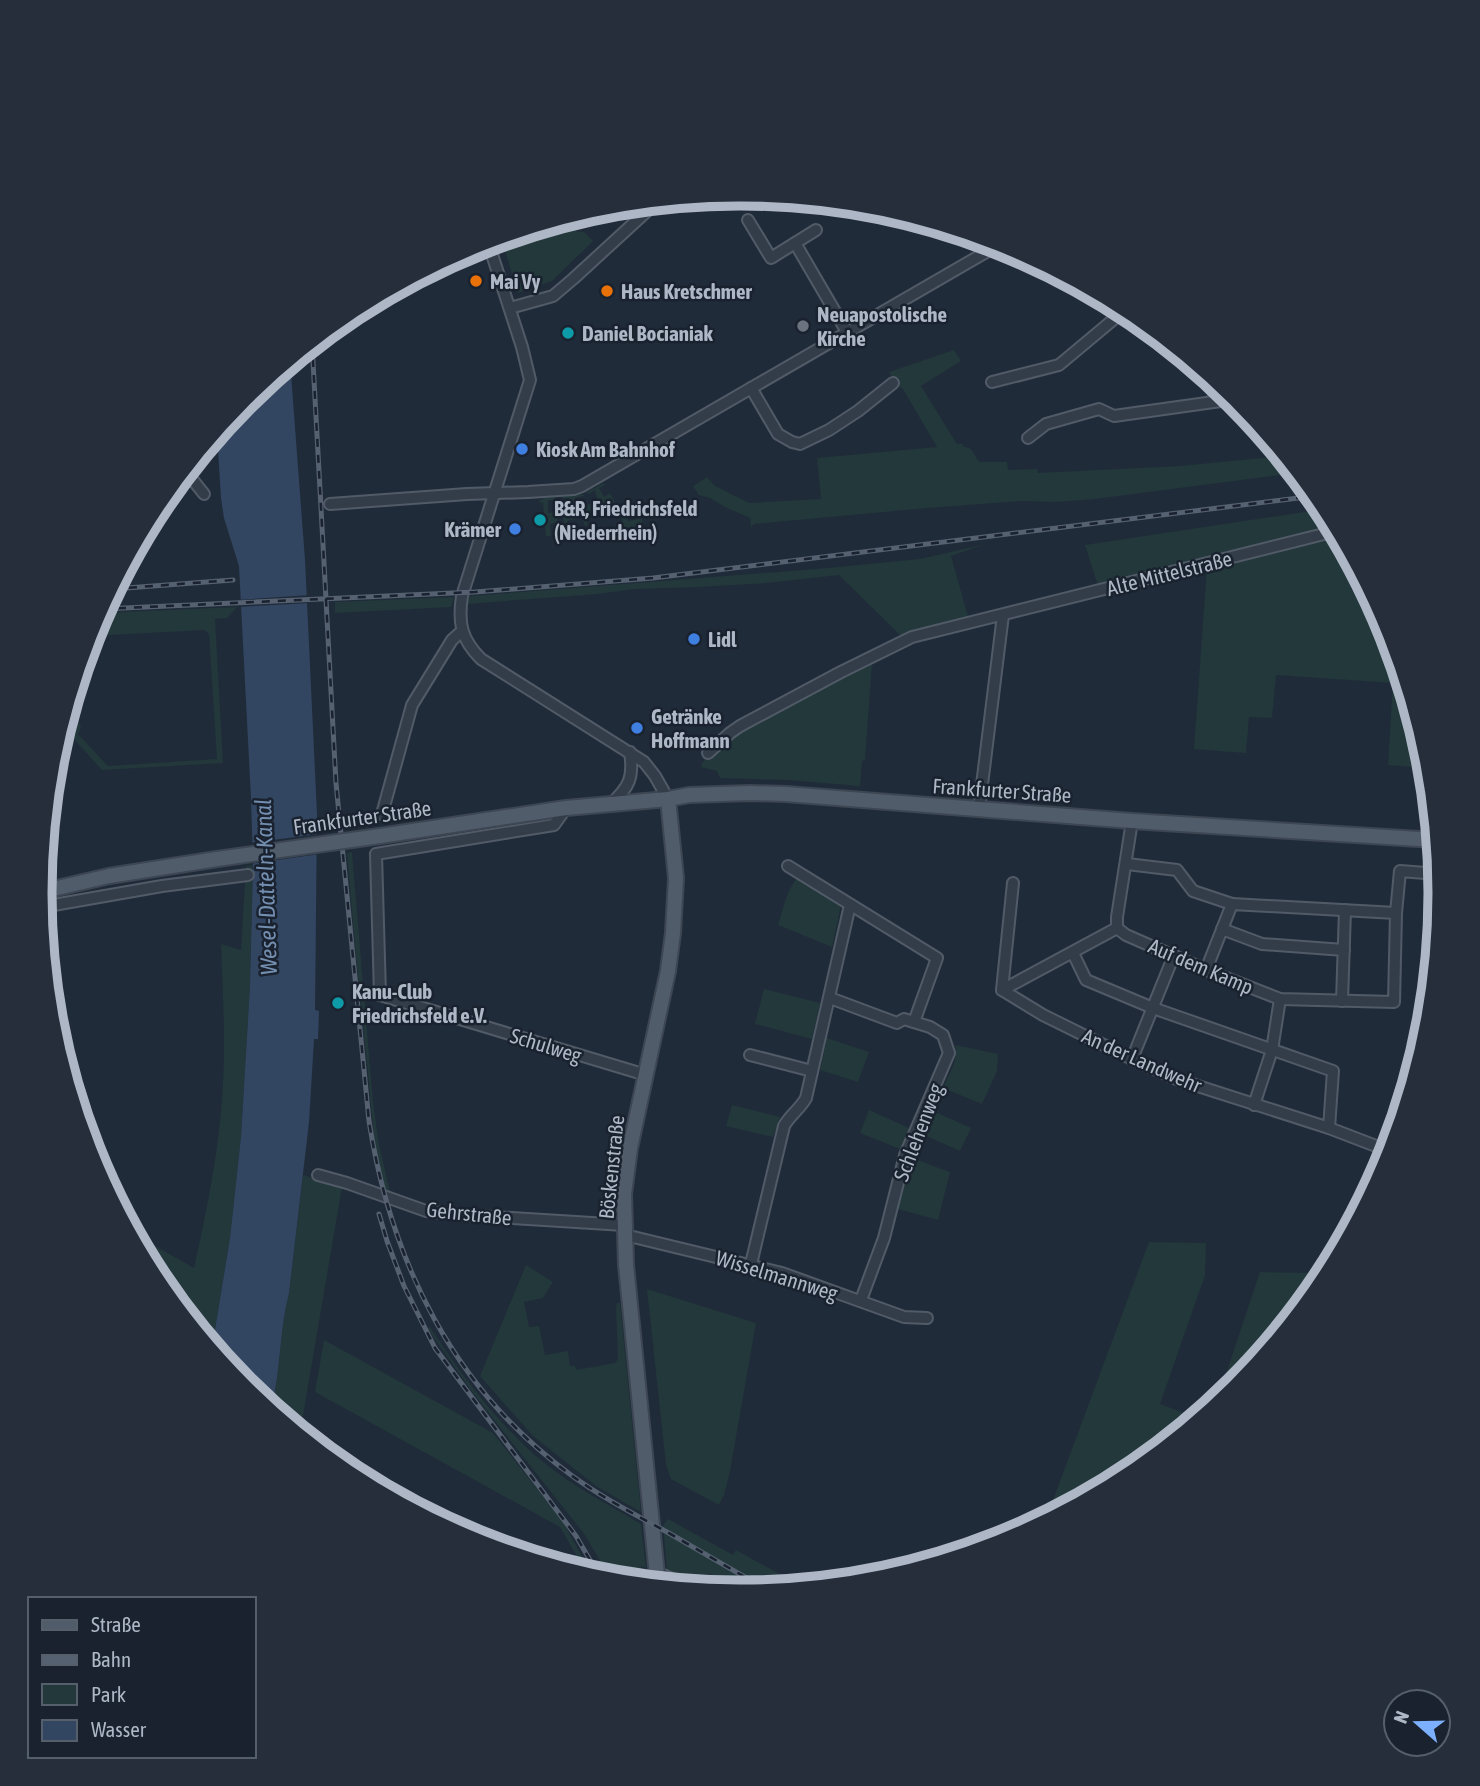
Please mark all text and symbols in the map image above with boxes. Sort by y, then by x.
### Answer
place label: Mai Vy [490,269,541,293]
marker: Mai Vy [468,273,484,289]
place label: Haus Kretschmer [621,279,752,303]
marker: Haus Kretschmer [599,283,615,299]
place label: Neuapostolische Kirche [817,302,947,350]
marker: Neuapostolische Kirche [795,318,811,334]
place label: Daniel Bocianiak [582,321,713,345]
marker: Daniel Bocianiak [560,325,576,341]
place label: Kiosk Am Bahnhof [536,437,675,461]
marker: Kiosk Am Bahnhof [514,441,530,457]
place label: B&R, Friedrichsfeld (Niederrhein) [554,496,698,544]
marker: B&R, Friedrichsfeld (Niederrhein) [532,512,548,528]
place label: Krämer [444,517,502,541]
marker: Krämer [507,521,523,537]
street label: Alte Mittelstraße [1104,546,1234,600]
place label: Lidl [708,627,737,651]
marker: Lidl [686,631,702,647]
place label: Getränke Hoffmann [651,704,730,752]
marker: Getränke Hoffmann [629,720,645,736]
street label: Frankfurter Straße [932,773,1072,807]
street label: Frankfurter Straße [291,795,433,839]
water label: Wesel-Datteln-Kanal [250,798,282,976]
street label: Auf dem Kamp [1145,933,1257,999]
place label: Kanu-Club Friedrichsfeld e.V. [352,979,487,1027]
marker: Kanu-Club Friedrichsfeld e.V. [330,995,346,1011]
street label: Schulweg [508,1023,584,1067]
street label: An der Landwehr [1079,1023,1206,1097]
street label: Schlehenweg [888,1080,948,1184]
street label: Böskenstraße [594,1114,628,1220]
street label: Gehrstraße [425,1197,513,1229]
street label: Wisselmannweg [713,1245,841,1305]
legend [28,1597,256,1758]
text: Straße [91,1612,141,1636]
text: Bahn [91,1647,131,1671]
text: Park [91,1682,126,1706]
north arrow [1382,1688,1452,1758]
text: N [1389,1708,1413,1726]
text: Wasser [91,1717,147,1741]

